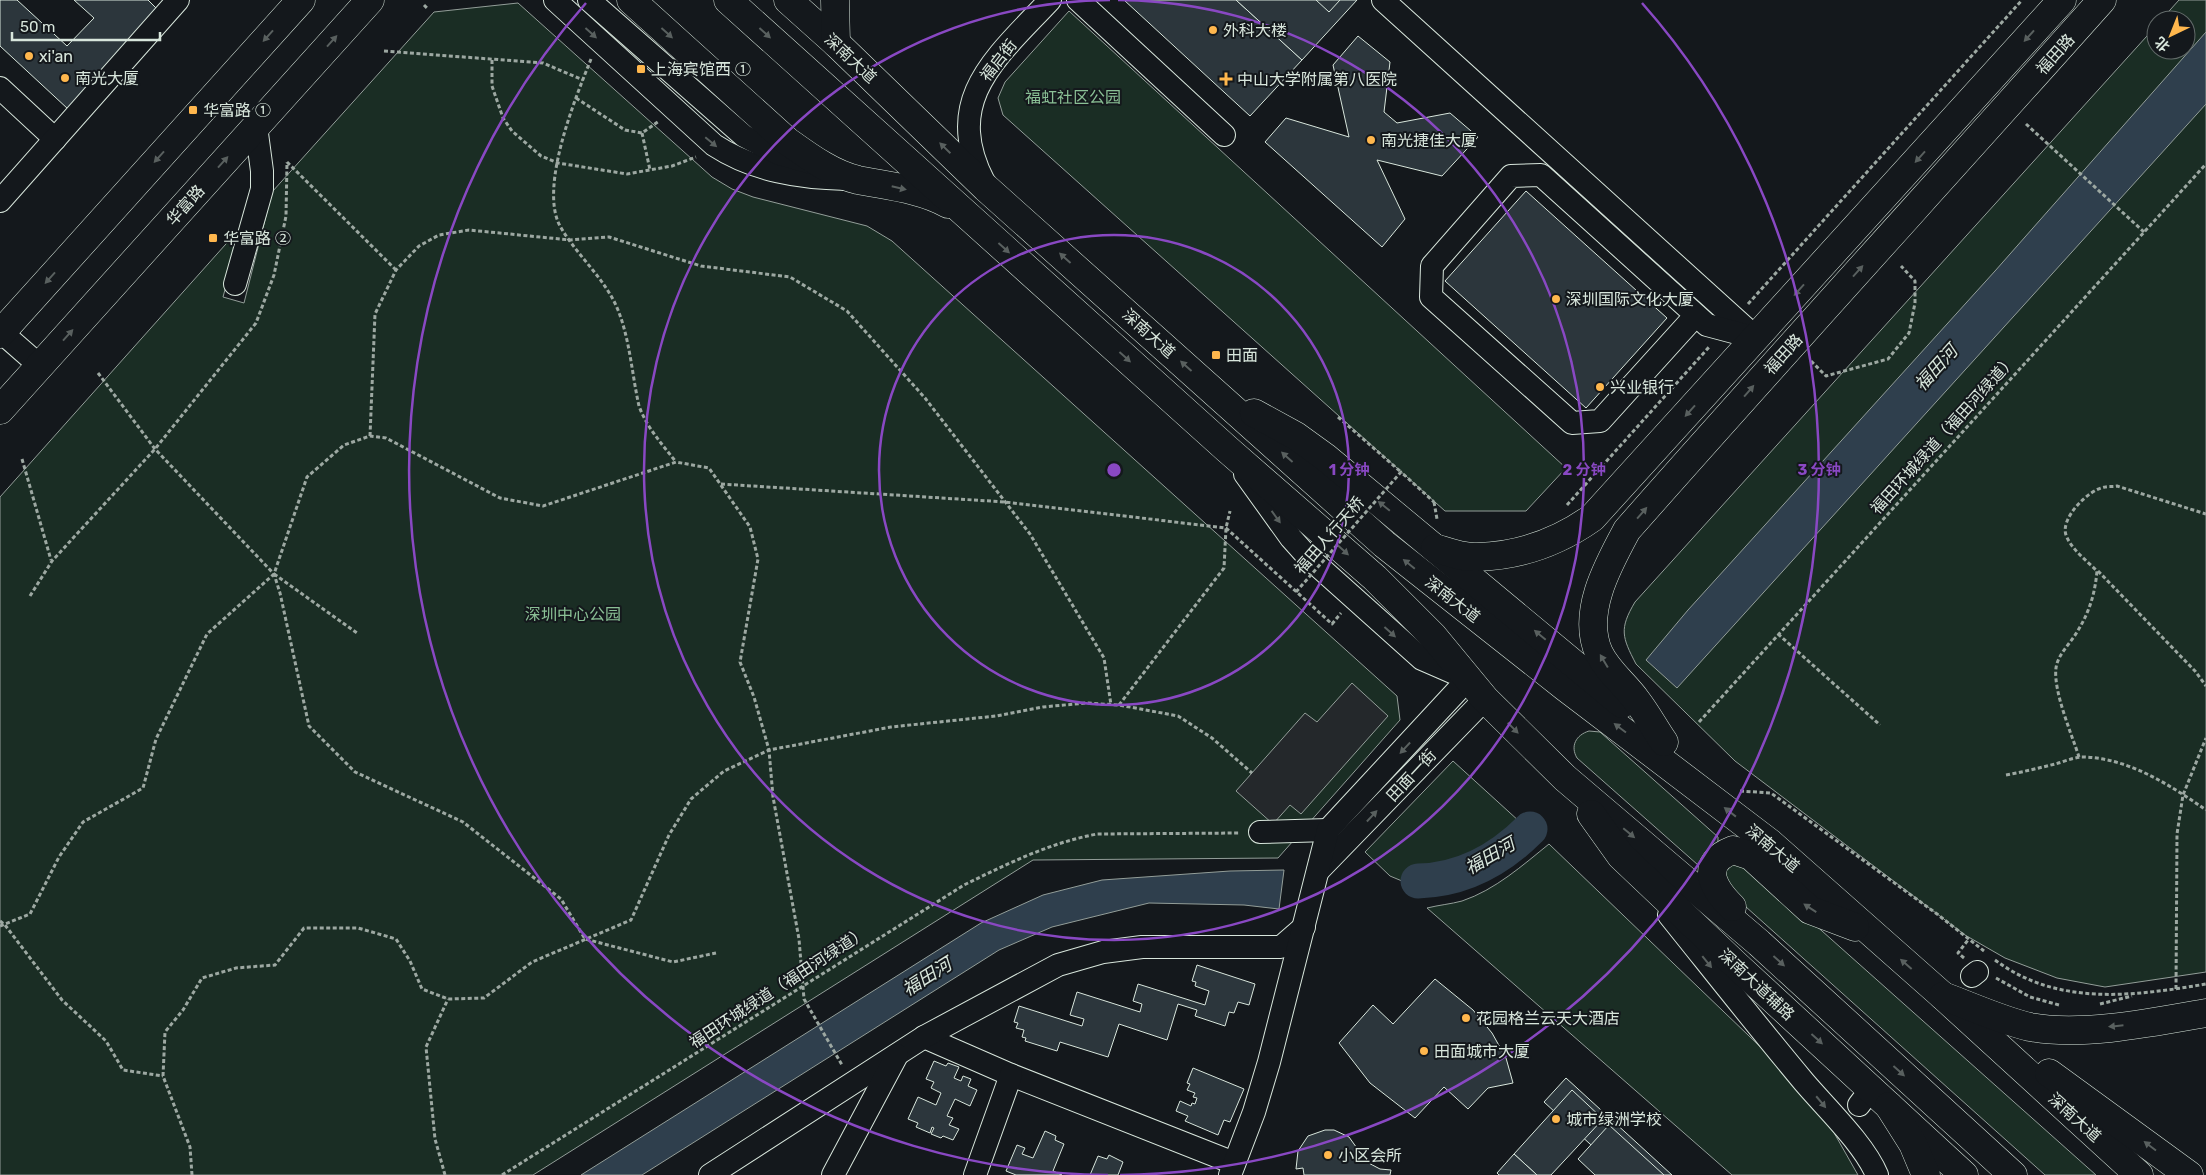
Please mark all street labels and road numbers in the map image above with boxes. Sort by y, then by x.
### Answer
street label: 深南大道 [821,30,881,87]
street label: 福田路 [2032,30,2078,79]
street label: 福启街 [976,36,1021,85]
street label: 华富路 [162,181,208,230]
street label: 深南大道 [1119,305,1179,362]
street label: 福田路 [1760,330,1806,379]
street label: 福田环城绿道（福田河绿道） [1867,351,2020,518]
street label: 福田人行天桥 [1291,493,1368,578]
street label: 深南大道 [1422,572,1484,627]
street label: 田面一街 [1383,745,1440,805]
street label: 深南大道 [1742,821,1803,876]
street label: 福田环城绿道（福田河绿道） [686,923,871,1052]
street label: 深南大道辅路 [1715,945,1798,1024]
street label: 深南大道 [2045,1089,2105,1146]

